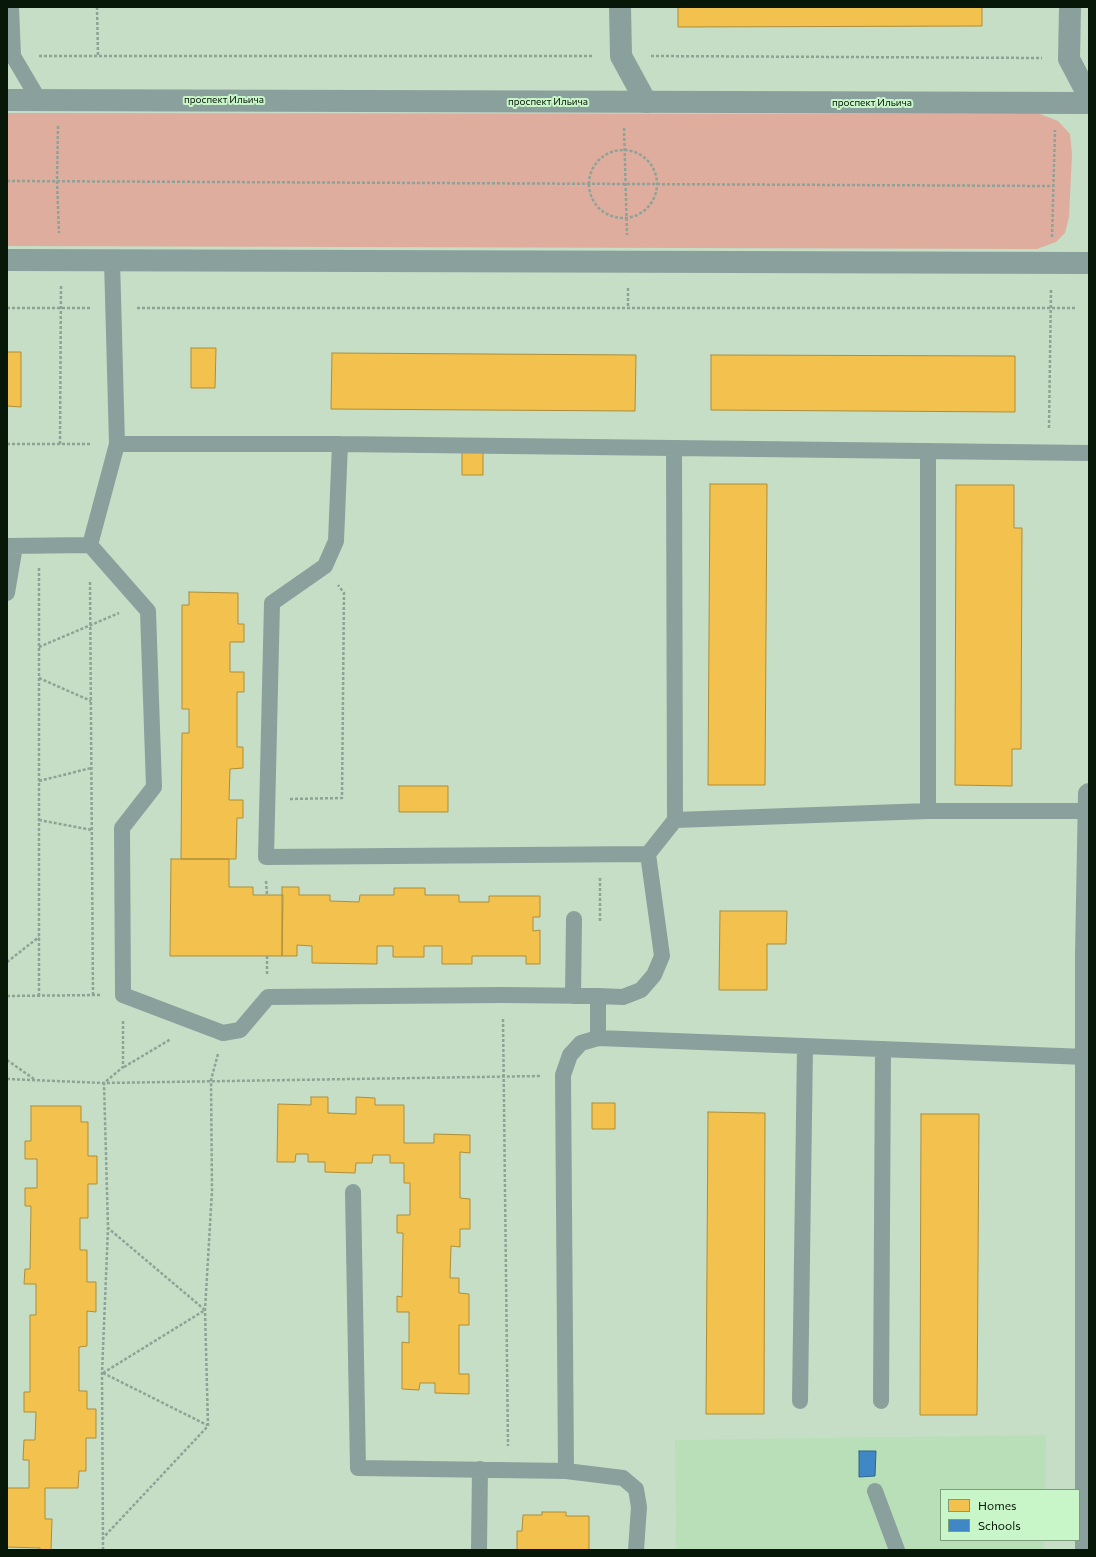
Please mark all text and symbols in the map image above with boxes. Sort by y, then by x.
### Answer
street label: проспект Ильича [184,94,264,106]
street label: проспект Ильича [508,96,588,108]
street label: проспект Ильича [832,97,912,109]
legend [940,1489,1080,1541]
text: Homes [978,1498,1016,1512]
text: Schools [978,1518,1021,1532]

